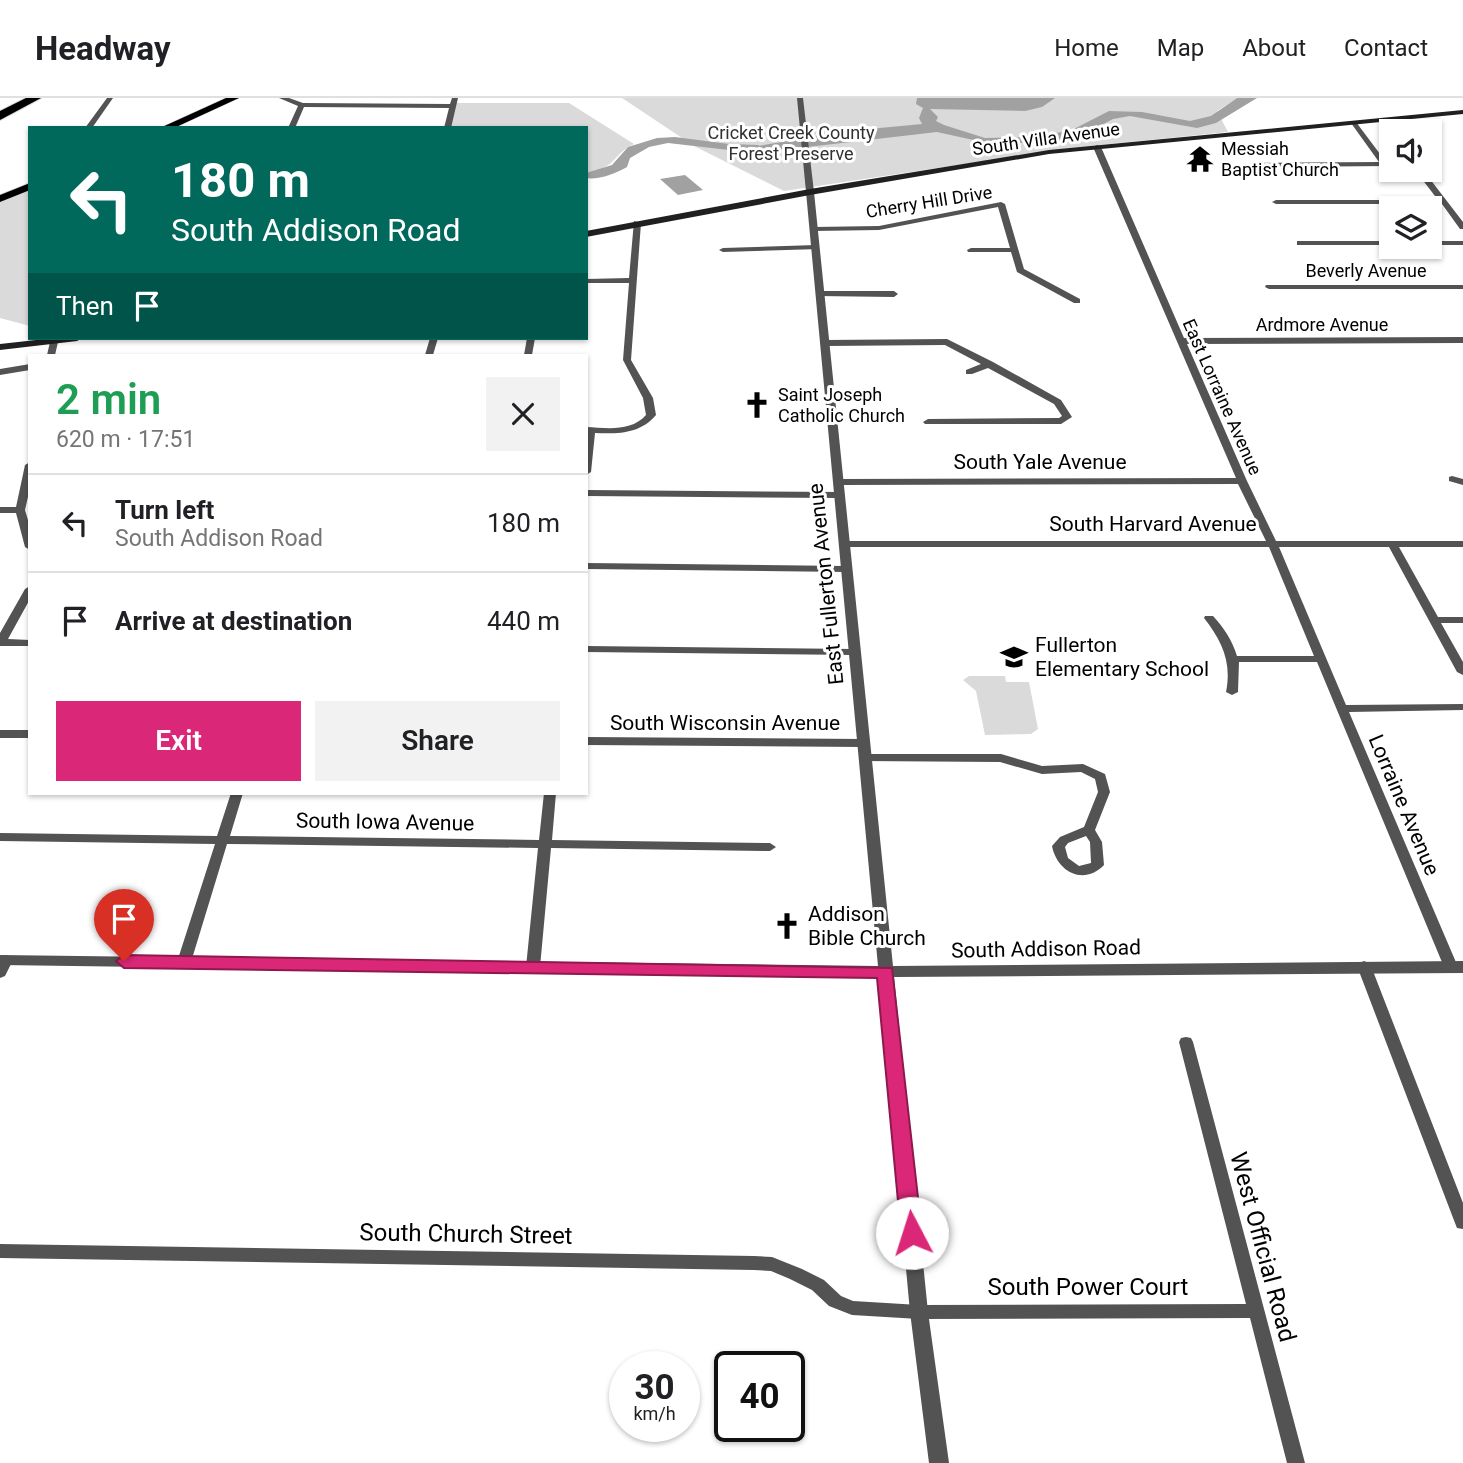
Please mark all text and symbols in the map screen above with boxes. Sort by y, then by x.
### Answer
text: Headway [35,29,171,68]
text: Home [1054,34,1119,62]
text: Map [1157,34,1204,62]
text: About [1242,34,1306,62]
text: Contact [1344,34,1428,62]
street label: South Villa Avenue [971,118,1121,159]
map controls [1379,119,1442,259]
button: sound [1379,119,1442,182]
park label: Cricket Creek County Forest Preserve [707,122,875,164]
place label: Messiah Baptist Church [1221,138,1339,180]
temple icon: Messiah Baptist Church [1185,144,1215,174]
text: 180 m [171,152,310,209]
icon: left [56,154,147,245]
street label: Cherry Hill Drive [864,181,993,222]
button: layers [1379,196,1442,259]
text: South Addison Road [171,211,460,249]
street label: Beverly Avenue [1305,260,1427,281]
icon: arrive [128,287,166,325]
text: Then [56,291,114,321]
street label: Ardmore Avenue [1256,314,1388,335]
street label: East Lorraine Avenue [1179,316,1266,478]
text: 2 min [56,375,161,424]
button: close [486,377,560,451]
place label: Saint Joseph Catholic Church [778,384,905,426]
church icon: Saint Joseph Catholic Church [742,390,772,420]
text: 620 m · 17:51 [56,426,195,453]
street label: South Yale Avenue [953,450,1127,474]
street label: East Fullerton Avenue [803,482,849,686]
text: Turn left [115,495,214,525]
icon: left [56,504,94,542]
text: 180 m [487,508,560,538]
street label: South Harvard Avenue [1049,512,1257,536]
text: South Addison Road [115,525,323,552]
icon: arrive [56,602,94,640]
text: Arrive at destination [115,606,352,636]
text: 440 m [487,606,560,636]
place label: Fullerton Elementary School [1035,633,1209,681]
school or university icon: Fullerton Elementary School [999,642,1029,672]
button: Exit [56,701,301,781]
button: Share [315,701,560,781]
street label: South Wisconsin Avenue [610,711,840,735]
street label: Lorraine Avenue [1364,731,1444,879]
street label: South Iowa Avenue [296,808,474,836]
pin [94,889,154,961]
icon: arrive [105,900,143,938]
place label: Addison Bible Church [808,902,926,950]
church icon: Addison Bible Church [772,911,802,941]
street label: South Addison Road [951,935,1141,963]
street label: West Official Road [1224,1149,1302,1345]
position arrow [875,1196,949,1270]
street label: South Church Street [359,1218,573,1250]
street label: South Power Court [988,1273,1189,1301]
speed limit sign: 40 [714,1351,805,1442]
text: 30 [634,1367,675,1408]
text: km/h [633,1403,676,1424]

